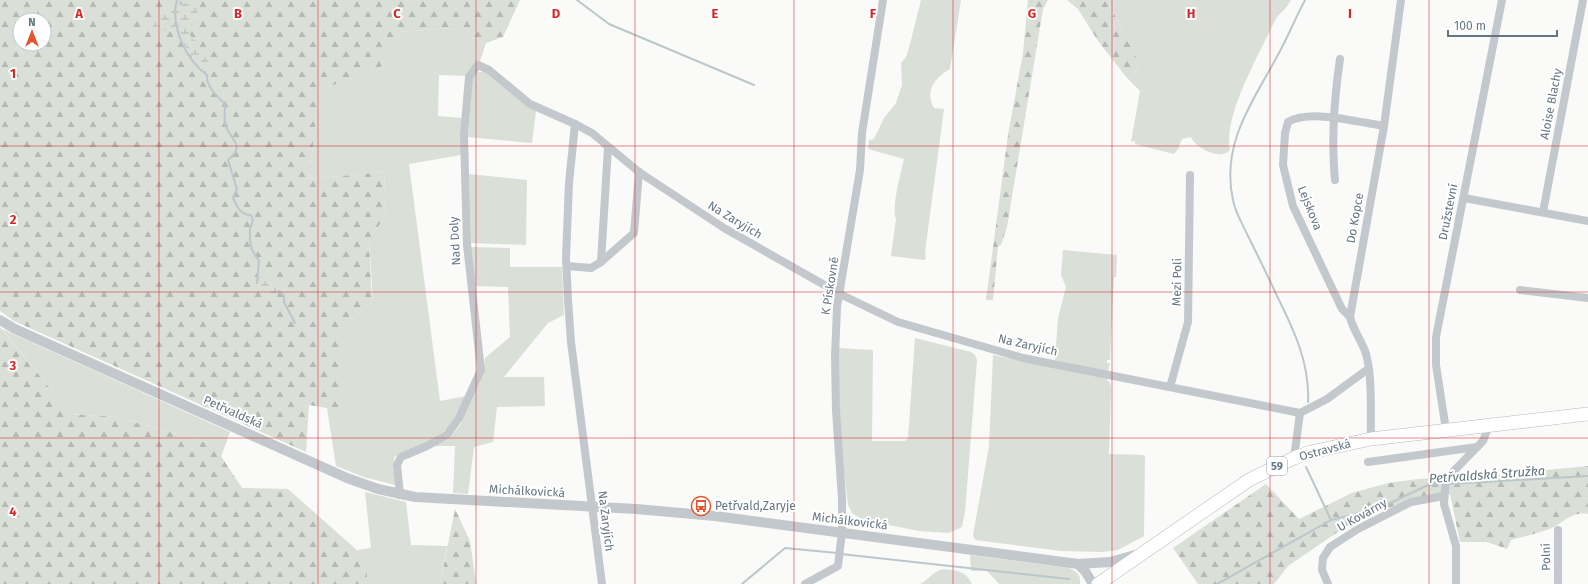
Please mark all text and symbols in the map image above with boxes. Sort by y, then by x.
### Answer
text: A [74,6,83,21]
text: B [234,6,242,21]
text: C [393,6,401,21]
text: D [552,6,561,21]
text: E [712,6,719,21]
text: F [870,6,877,21]
text: G [1028,6,1036,21]
text: H [1187,6,1195,21]
text: I [1348,6,1352,21]
north arrow [12,12,52,52]
scale bar [1448,12,1557,38]
text: N [28,16,36,29]
text: 100 m [1454,19,1486,33]
text: 1 [10,66,16,81]
street label: Aloise Blachy [1537,67,1565,141]
street label: Družstevní [1436,182,1460,241]
street label: Lejskova [1295,184,1325,232]
street label: Do Kopce [1344,192,1366,244]
street label: Na Zaryjích [705,198,765,242]
text: 2 [10,212,17,227]
street label: Nad Doly [447,216,463,266]
street label: K Pískovně [818,256,842,316]
street label: Mezi Poli [1170,258,1184,306]
street label: Na Zaryjích [997,331,1059,359]
text: 3 [9,358,17,373]
street label: Petřvaldská [201,393,265,431]
street label: Ostravská [1298,436,1352,464]
road number: 59 [1267,457,1287,475]
water label: Petřvaldská Stružka [1428,463,1546,486]
street label: Michálkovická [489,482,565,500]
street label: Na Zaryjích [595,490,617,552]
bus stop icon: Petřvald,Zaryje [690,495,712,517]
street label: U Kovárny [1335,496,1389,534]
place label: Petřvald,Zaryje [715,499,796,513]
text: 4 [9,504,17,519]
street label: Michálkovická [811,509,889,533]
street label: Polní [1539,542,1553,571]

